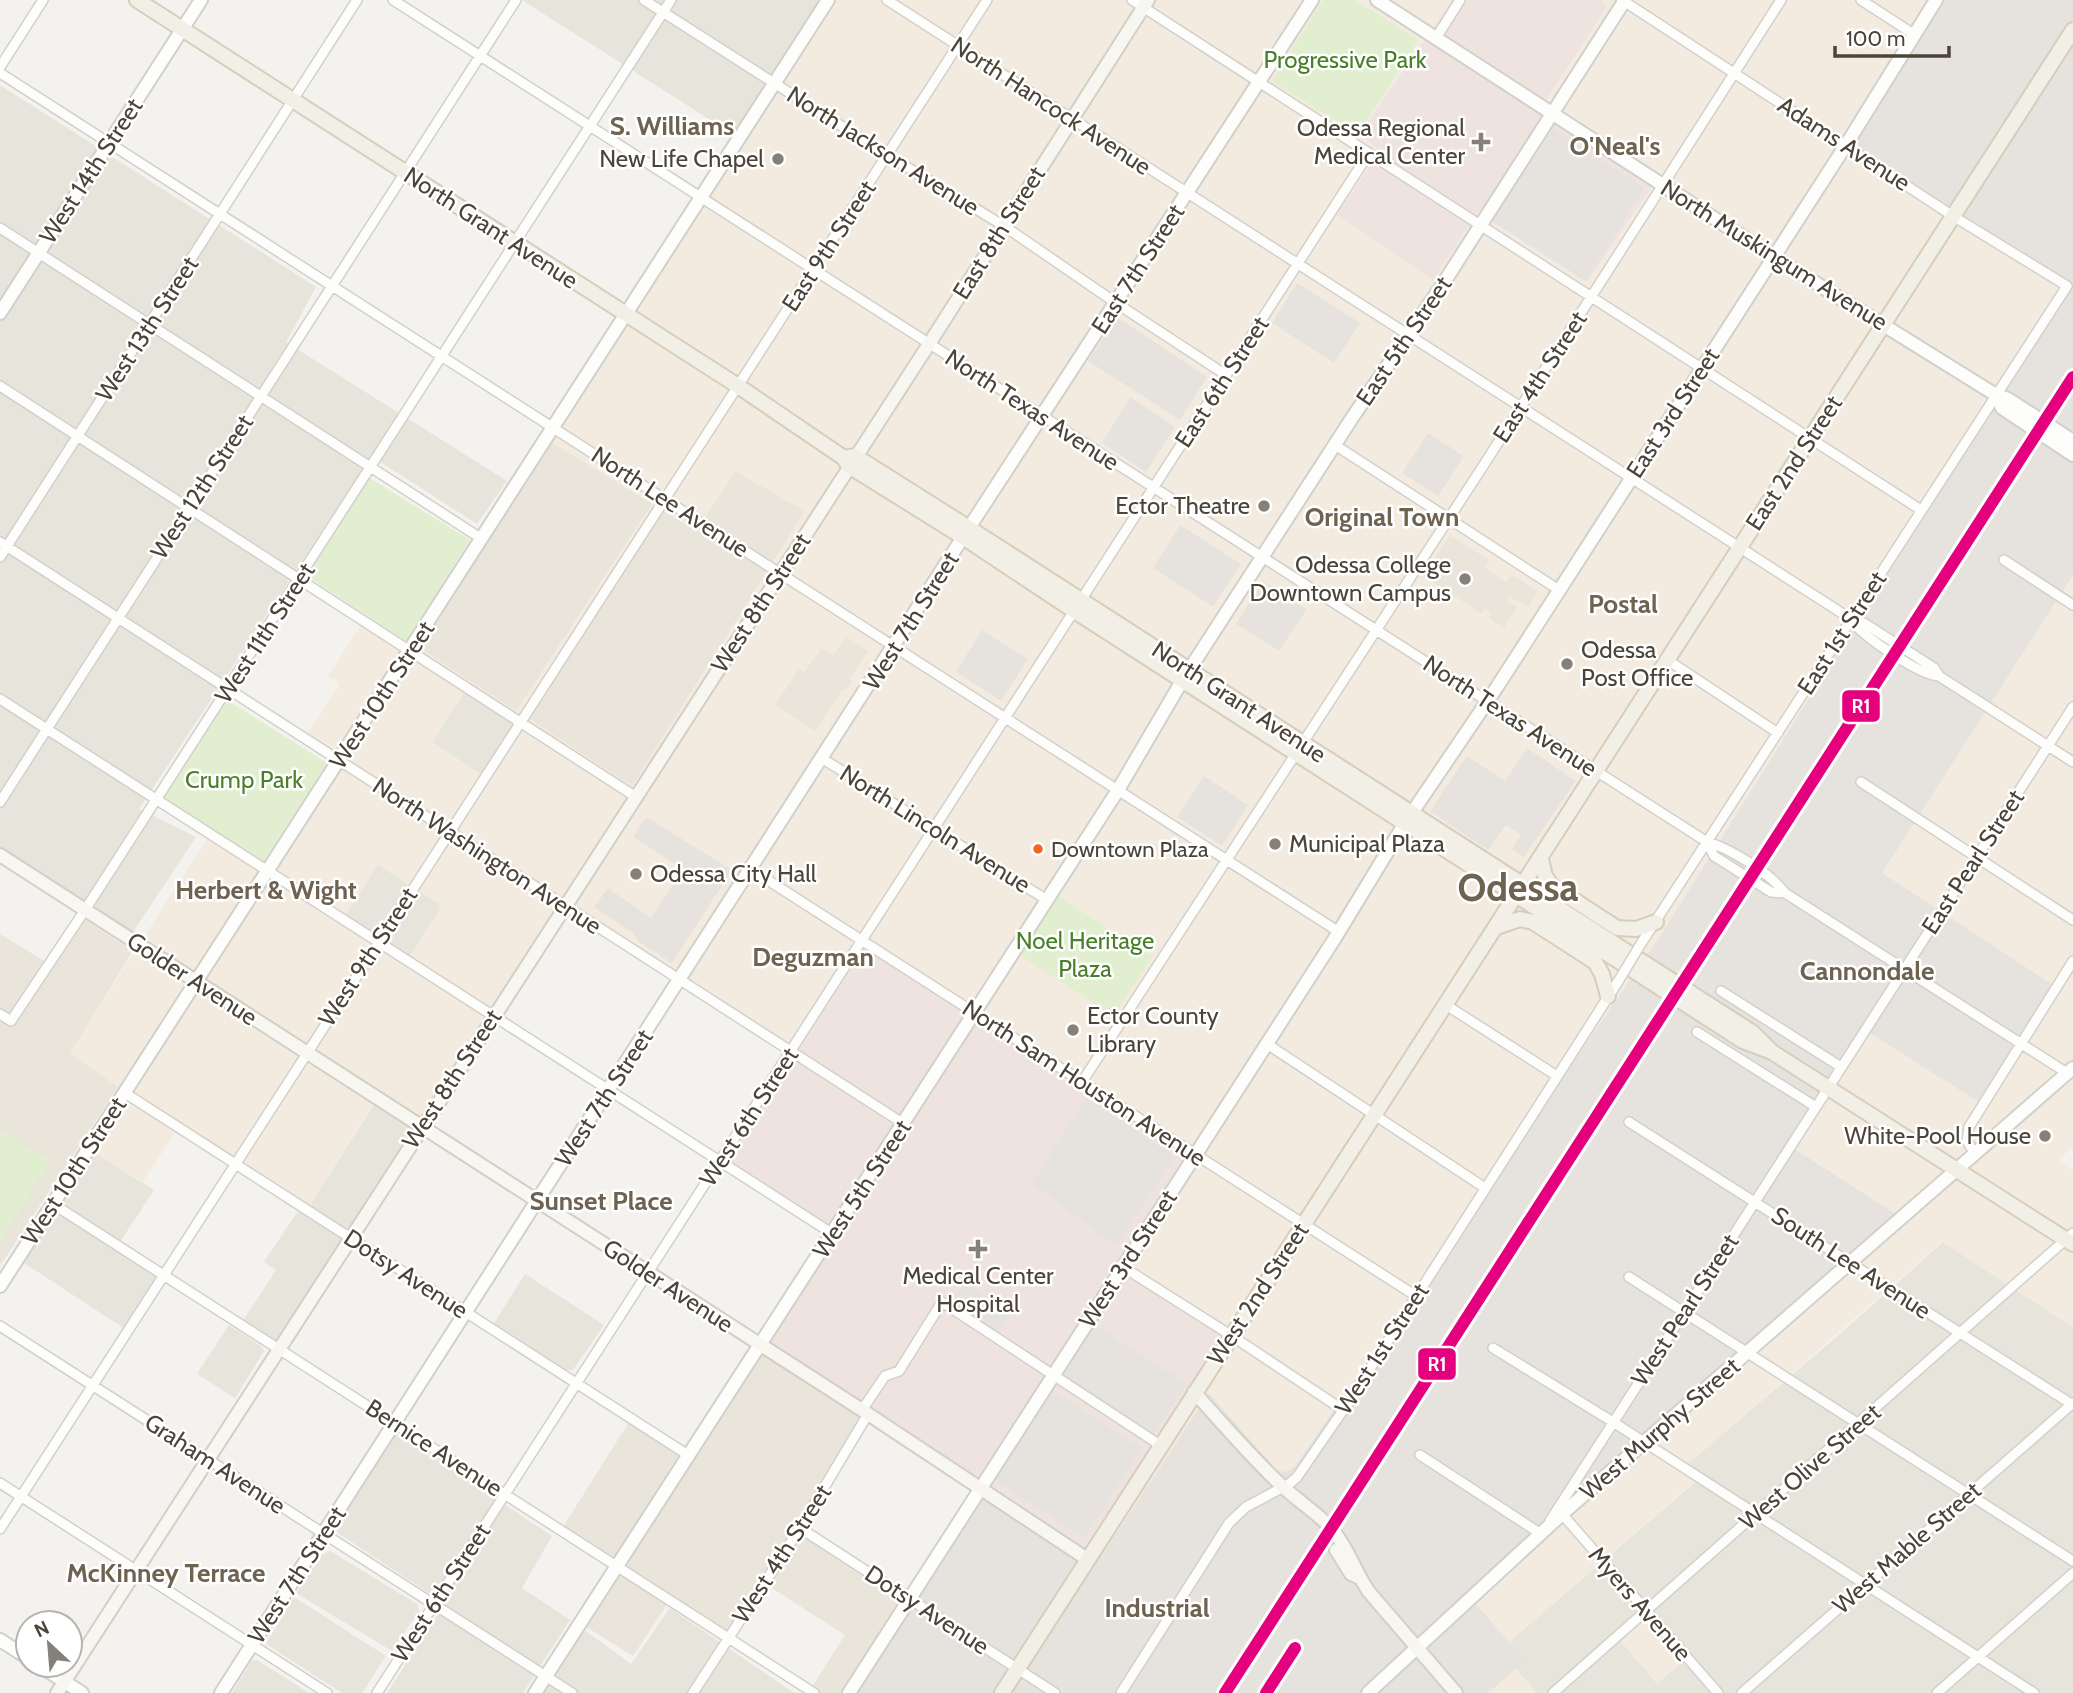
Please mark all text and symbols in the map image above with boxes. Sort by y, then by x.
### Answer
scale bar [1835,14,1949,58]
text: 100 m [1846,26,1905,51]
street label: North Hancock Avenue [946,30,1157,181]
park label: Progressive Park [1263,45,1427,74]
street label: North Jackson Avenue [782,80,985,221]
street label: Adams Avenue [1773,90,1916,197]
street label: West 14th Street [33,93,148,249]
district label: S. Williams [610,110,734,142]
place label: Odessa Regional Medical Center [1297,113,1465,170]
district label: O'Neal's [1569,130,1661,162]
marker: Odessa Regional Medical Center [1471,132,1491,152]
place label: New Life Chapel [599,144,764,173]
marker: New Life Chapel [770,151,786,167]
street label: North Grant Avenue [399,161,584,295]
street label: East 8th Street [946,161,1051,304]
street label: North Muskingum Avenue [1656,173,1893,336]
street label: East 9th Street [776,175,882,317]
street label: East 7th Street [1085,199,1190,339]
street label: West 13th Street [89,251,204,406]
street label: East 5th Street [1350,271,1457,411]
street label: East 4th Street [1486,306,1593,448]
street label: East 6th Street [1169,311,1275,453]
street label: East 3rd Street [1620,342,1725,483]
street label: North Texas Avenue [940,343,1125,477]
street label: East 2nd Street [1739,390,1848,535]
street label: West 12th Street [144,409,259,564]
street label: North Lee Avenue [586,440,754,563]
place label: Ector Theatre [1115,491,1250,520]
marker: Ector Theatre [1256,498,1272,514]
district label: Original Town [1305,501,1459,533]
street label: West 8th Street [705,528,816,678]
street label: West 7th Street [856,546,965,695]
place label: Odessa College Downtown Campus [1249,550,1451,607]
street label: West 11th Street [208,557,321,708]
street label: East 1st Street [1791,566,1892,700]
marker: Odessa College Downtown Campus [1457,571,1473,587]
district label: Postal [1588,588,1658,620]
street label: West 10th Street [323,615,440,774]
street label: North Grant Avenue [1147,635,1332,769]
place label: Odessa Post Office [1581,635,1693,692]
street label: North Texas Avenue [1418,649,1603,783]
marker: Odessa Post Office [1559,656,1575,672]
line badge: R1 [1841,689,1881,723]
text: R1 [1852,695,1870,718]
street label: North Lincoln Avenue [835,758,1036,899]
park label: Crump Park [185,765,303,794]
street label: North Washington Avenue [368,771,607,940]
street label: East Pearl Street [1915,784,2030,939]
place label: Municipal Plaza [1289,829,1445,858]
place label: Downtown Plaza [1051,836,1209,863]
marker: Municipal Plaza [1267,836,1283,852]
marker: Downtown Plaza [1031,842,1045,856]
place label: Odessa City Hall [650,859,817,888]
district label: Odessa [1457,864,1579,911]
marker: Odessa City Hall [628,866,644,882]
district label: Herbert & Wight [175,874,357,906]
street label: West 9th Street [312,882,423,1031]
street label: Golder Avenue [122,926,263,1031]
park label: Noel Heritage Plaza [1016,926,1154,983]
district label: Deguzman [752,941,874,973]
district label: Cannondale [1800,955,1934,987]
street label: North Sam Houston Avenue [957,993,1211,1172]
place label: Ector County Library [1087,1001,1219,1058]
street label: West 8th Street [396,1004,507,1154]
marker: Ector County Library [1065,1022,1081,1038]
street label: West 7th Street [548,1024,659,1172]
street label: West 6th Street [693,1042,804,1191]
street label: West 10th Street [15,1091,132,1250]
street label: West 5th Street [806,1114,917,1263]
place label: White-Pool House [1844,1121,2031,1150]
marker: White-Pool House [2037,1128,2053,1144]
district label: Sunset Place [529,1185,673,1217]
street label: West 3rd Street [1072,1185,1183,1333]
street label: South Lee Avenue [1766,1200,1936,1325]
street label: West 2nd Street [1201,1217,1314,1370]
street label: Dotsy Avenue [339,1223,474,1324]
street label: West Pearl Street [1625,1228,1744,1391]
street label: Golder Avenue [598,1233,739,1338]
marker: Medical Center Hospital [968,1239,988,1259]
place label: Medical Center Hospital [902,1261,1054,1318]
street label: West 1st Street [1328,1278,1435,1420]
line badge: R1 [1417,1347,1457,1381]
street label: West Murphy Street [1574,1351,1745,1506]
text: R1 [1428,1353,1446,1376]
street label: Bernice Avenue [360,1393,508,1503]
street label: West Olive Street [1733,1397,1886,1536]
street label: Graham Avenue [139,1407,291,1520]
street label: West Mable Street [1827,1475,1987,1620]
street label: West 4th Street [726,1479,837,1629]
street label: West 7th Street [241,1501,352,1649]
street label: West 6th Street [385,1518,496,1667]
street label: Myers Avenue [1583,1541,1698,1667]
district label: McKinney Terrace [67,1557,265,1589]
street label: Dotsy Avenue [860,1559,995,1660]
district label: Industrial [1104,1592,1210,1624]
north arrow [14,1609,84,1679]
text: N [31,1616,53,1642]

